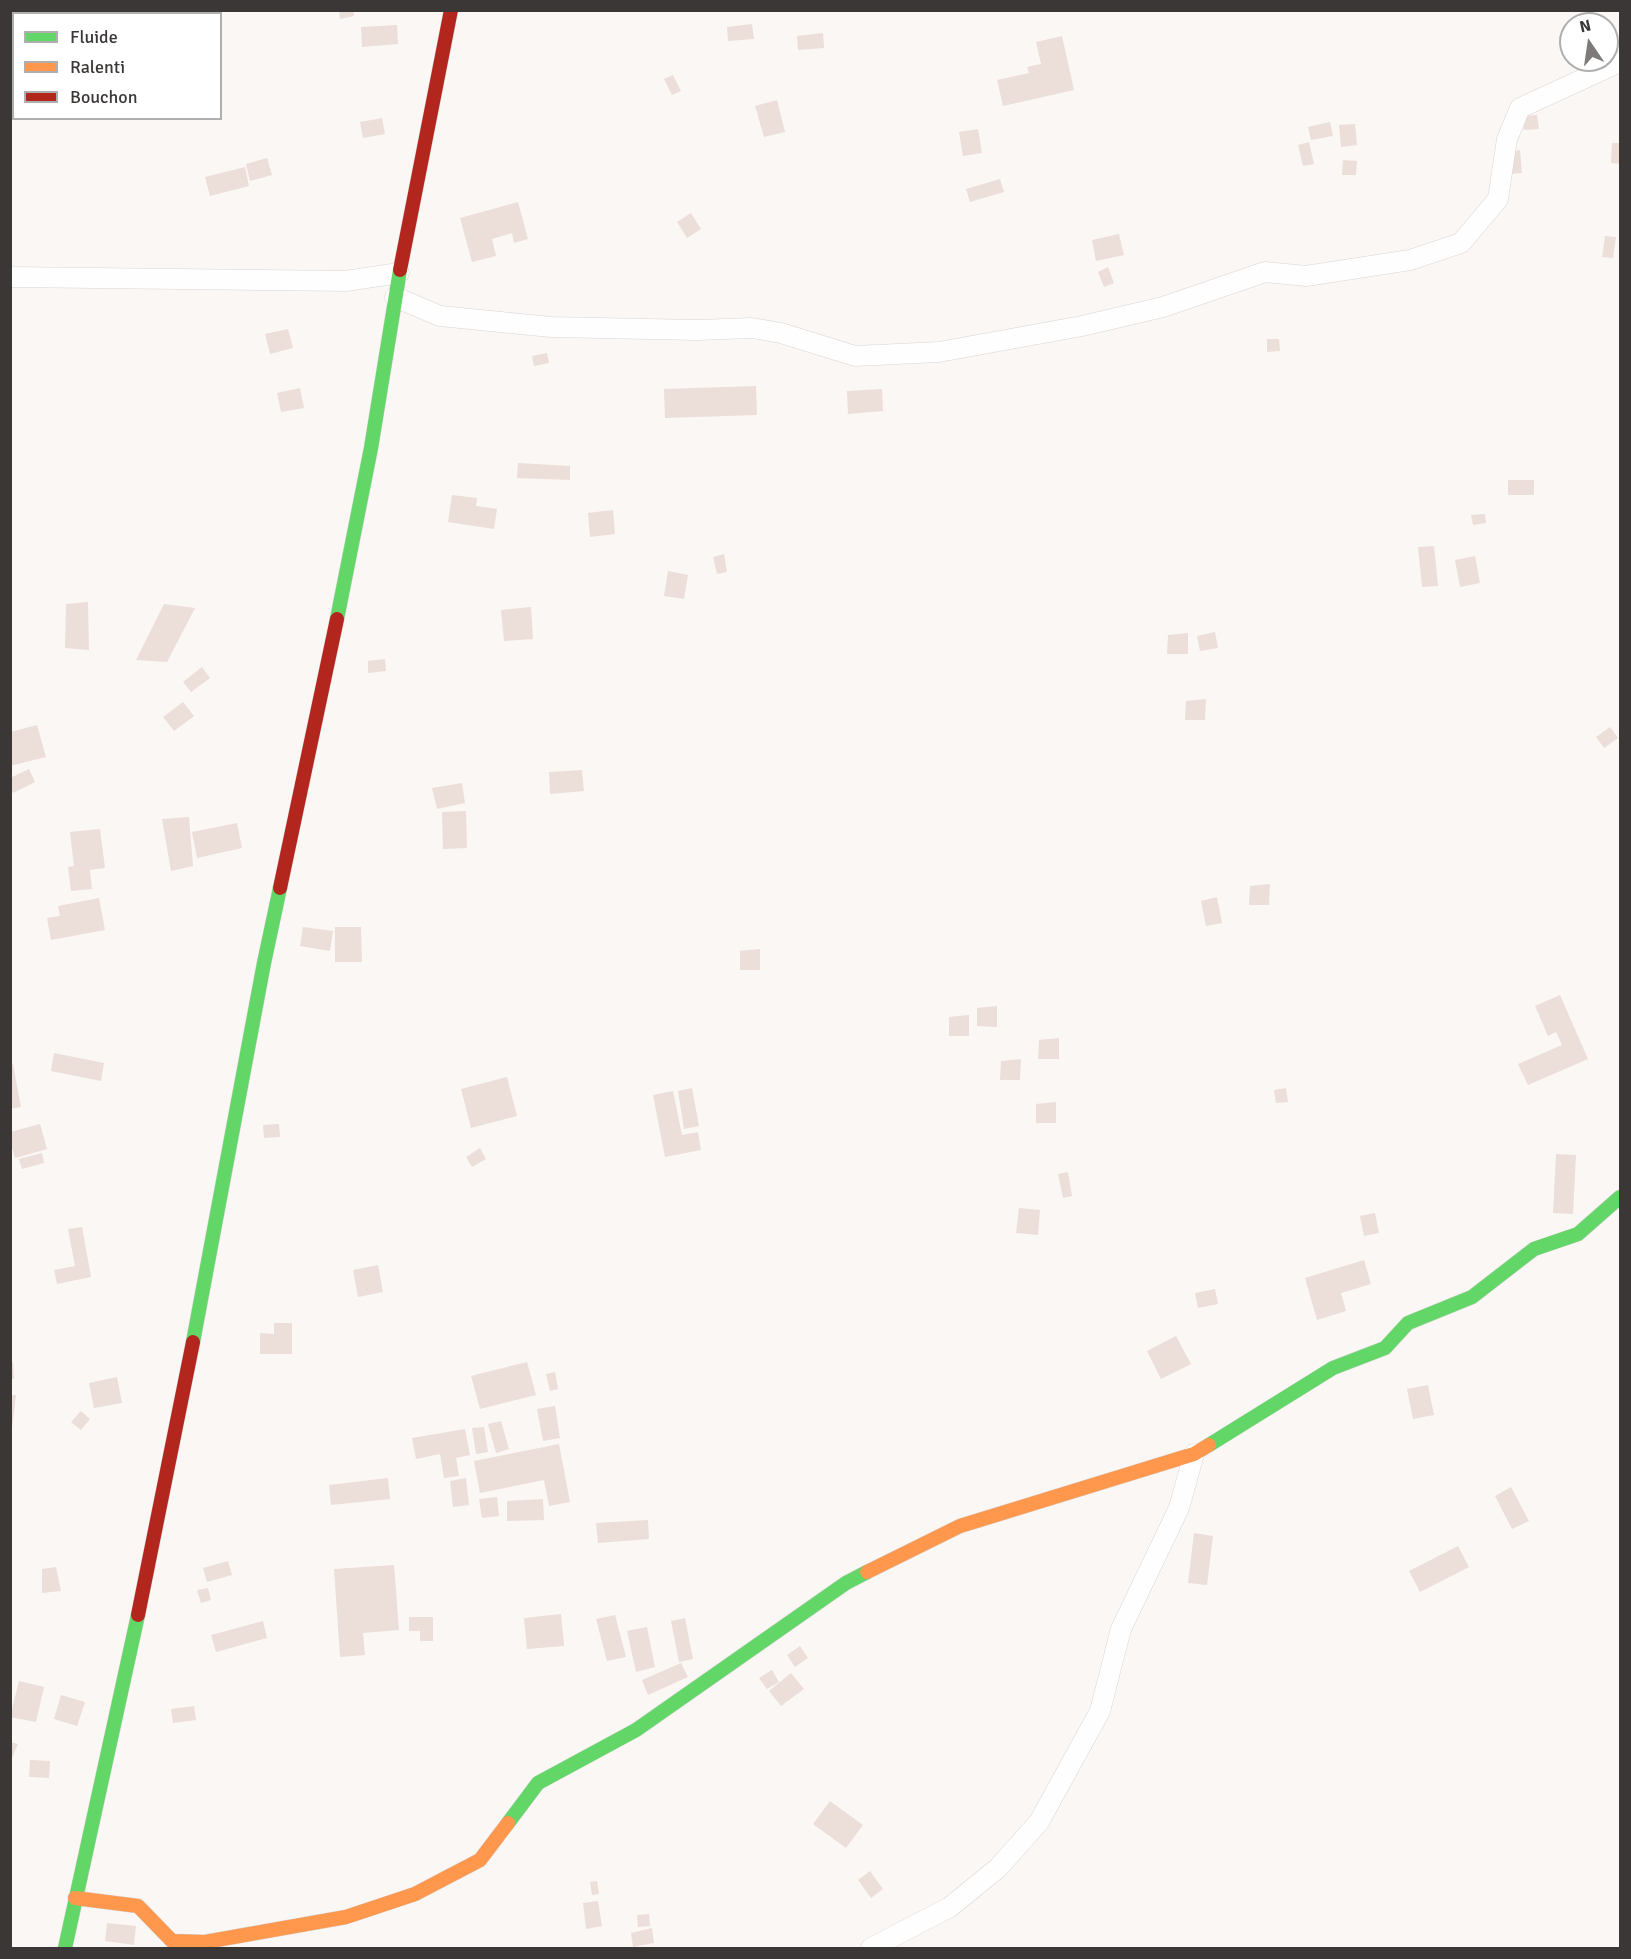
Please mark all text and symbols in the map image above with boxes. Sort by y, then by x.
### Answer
legend [12,12,222,120]
north arrow [1559,12,1619,72]
text: N [1578,15,1593,37]
text: Fluide [70,26,118,48]
text: Ralenti [70,56,125,78]
text: Bouchon [70,86,138,108]

